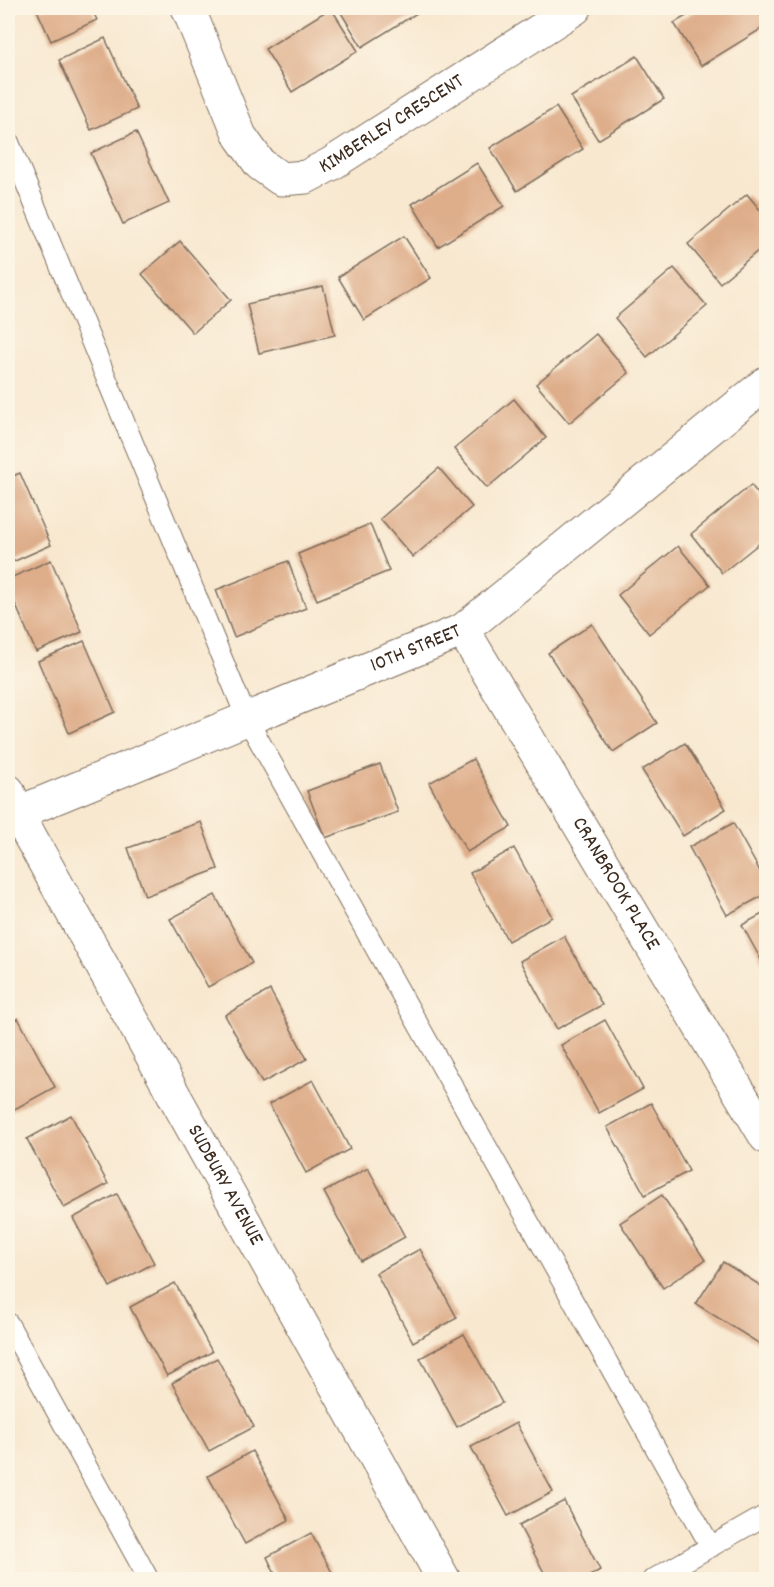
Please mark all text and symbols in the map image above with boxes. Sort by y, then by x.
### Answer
street label: KIMBERLEY CRESCENT [314,67,471,182]
street label: 10TH STREET [366,617,466,681]
street label: CRANBROOK PLACE [563,812,667,957]
street label: SUDBURY AVENUE [179,1119,270,1252]

